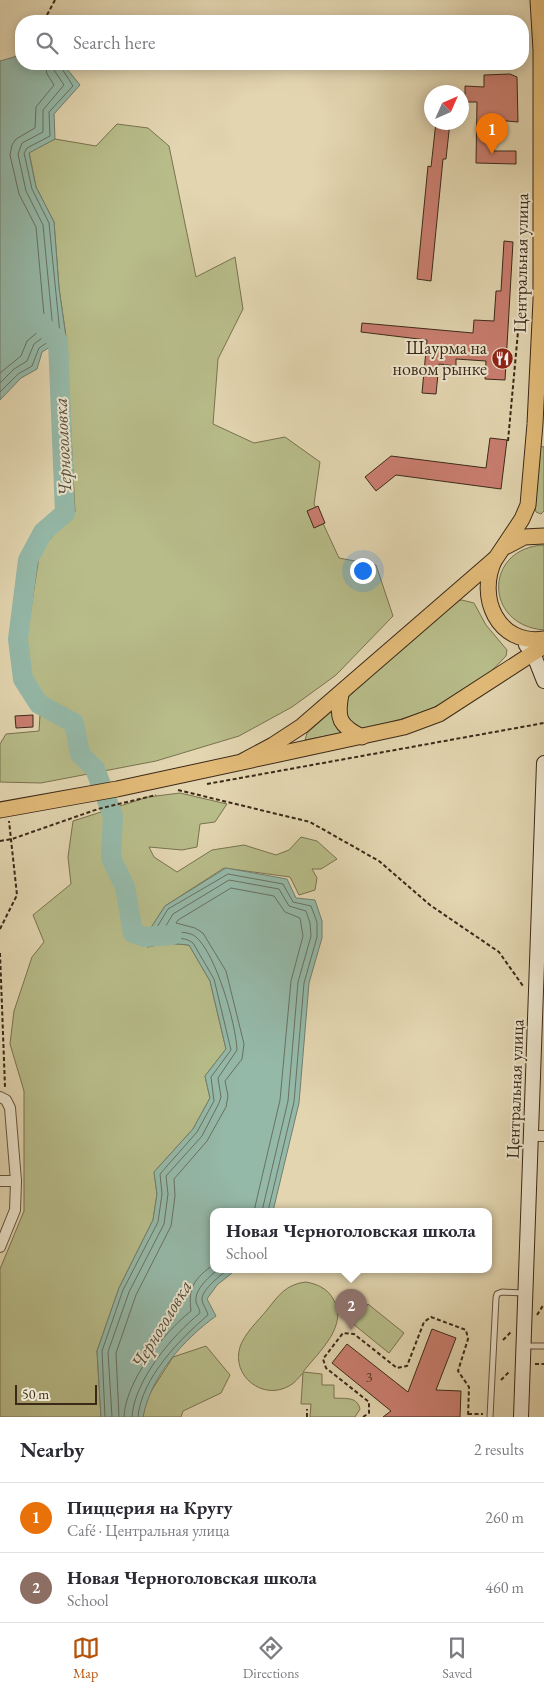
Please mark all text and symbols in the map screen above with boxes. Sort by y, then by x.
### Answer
search box [15,15,529,70]
icon: search [33,29,61,57]
text: Search here [73,30,155,55]
north arrow [424,85,469,130]
pin: 1 [476,113,508,154]
street label: Центральная улица [508,192,533,333]
place label: Шаурма на новом рынке [393,336,488,380]
restaurant icon: Шаурма на новом рынке [491,346,515,370]
water label: Черноголовка [47,397,78,497]
your location [350,558,376,584]
street label: Центральная улица [501,1018,528,1159]
popup [210,1208,492,1273]
text: Новая Черноголовская школа [226,1218,476,1243]
text: School [226,1243,268,1264]
water label: Черноголовка [125,1275,198,1373]
pin: 2 [335,1289,367,1330]
house number: 3 [365,1367,373,1386]
scale bar [15,1382,98,1405]
text: 50 m [22,1385,49,1403]
text: Nearby [20,1436,84,1463]
text: 2 results [474,1439,524,1460]
text: Пиццерия на Кругу [67,1495,233,1520]
text: 1 [32,1507,40,1528]
text: 260 m [485,1507,524,1528]
text: Café · Центральная улица [67,1520,230,1541]
text: Новая Черноголовская школа [67,1565,317,1590]
text: 2 [32,1577,40,1598]
text: 460 m [485,1577,524,1598]
text: School [67,1590,109,1611]
tab: Map [72,1634,100,1682]
tab: Directions [243,1634,299,1682]
tab: Saved [442,1634,472,1682]

